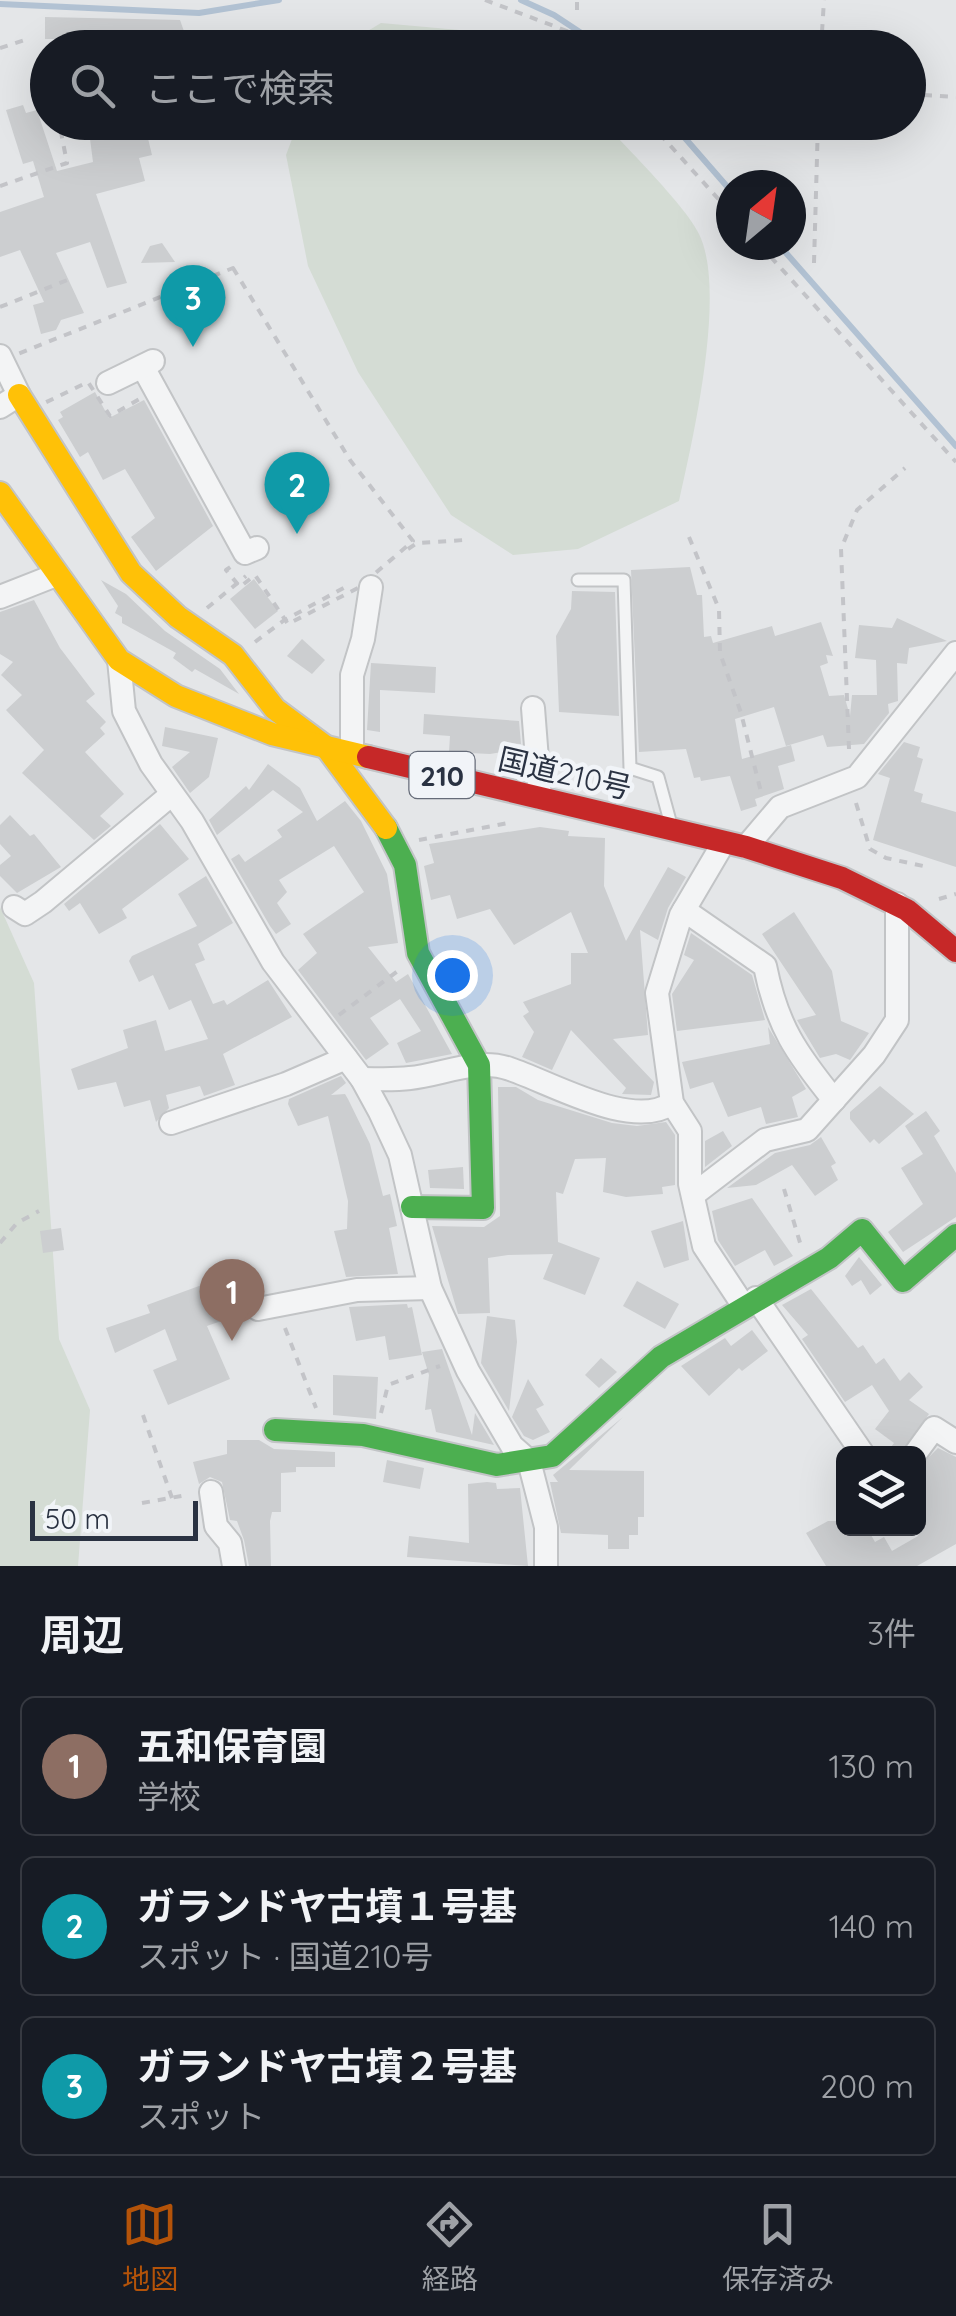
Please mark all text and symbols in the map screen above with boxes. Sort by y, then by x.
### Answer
search box [30,30,926,140]
icon: search [65,58,120,113]
text: ここで検索 [145,64,335,112]
north arrow [716,170,806,260]
pin: 3 [160,264,226,347]
pin: 2 [264,452,330,534]
street label: 国道210号 [495,739,635,807]
road number: 210 [410,752,474,798]
your location [427,950,478,1001]
pin: 1 [200,1258,264,1341]
map controls [836,1446,926,1536]
button: layers [836,1446,926,1536]
scale bar [30,1496,198,1540]
text: 50 m [45,1501,110,1536]
text: 周辺 [40,1608,124,1661]
text: 3件 [867,1613,916,1653]
text: 五和保育園 [137,1722,327,1770]
text: 1 [68,1746,81,1786]
text: 130 m [828,1746,914,1786]
text: 学校 [137,1776,201,1816]
text: ガランドヤ古墳１号基 [137,1882,517,1930]
text: 2 [65,1906,84,1946]
text: 140 m [829,1906,914,1946]
text: スポット · 国道210号 [137,1936,433,1976]
text: ガランドヤ古墳２号基 [137,2042,517,2090]
text: 3 [66,2066,83,2106]
text: 200 m [820,2066,914,2106]
text: スポット [137,2096,265,2136]
tab: 地図 [122,2197,178,2297]
tab: 経路 [422,2197,478,2297]
tab: 保存済み [722,2197,834,2297]

